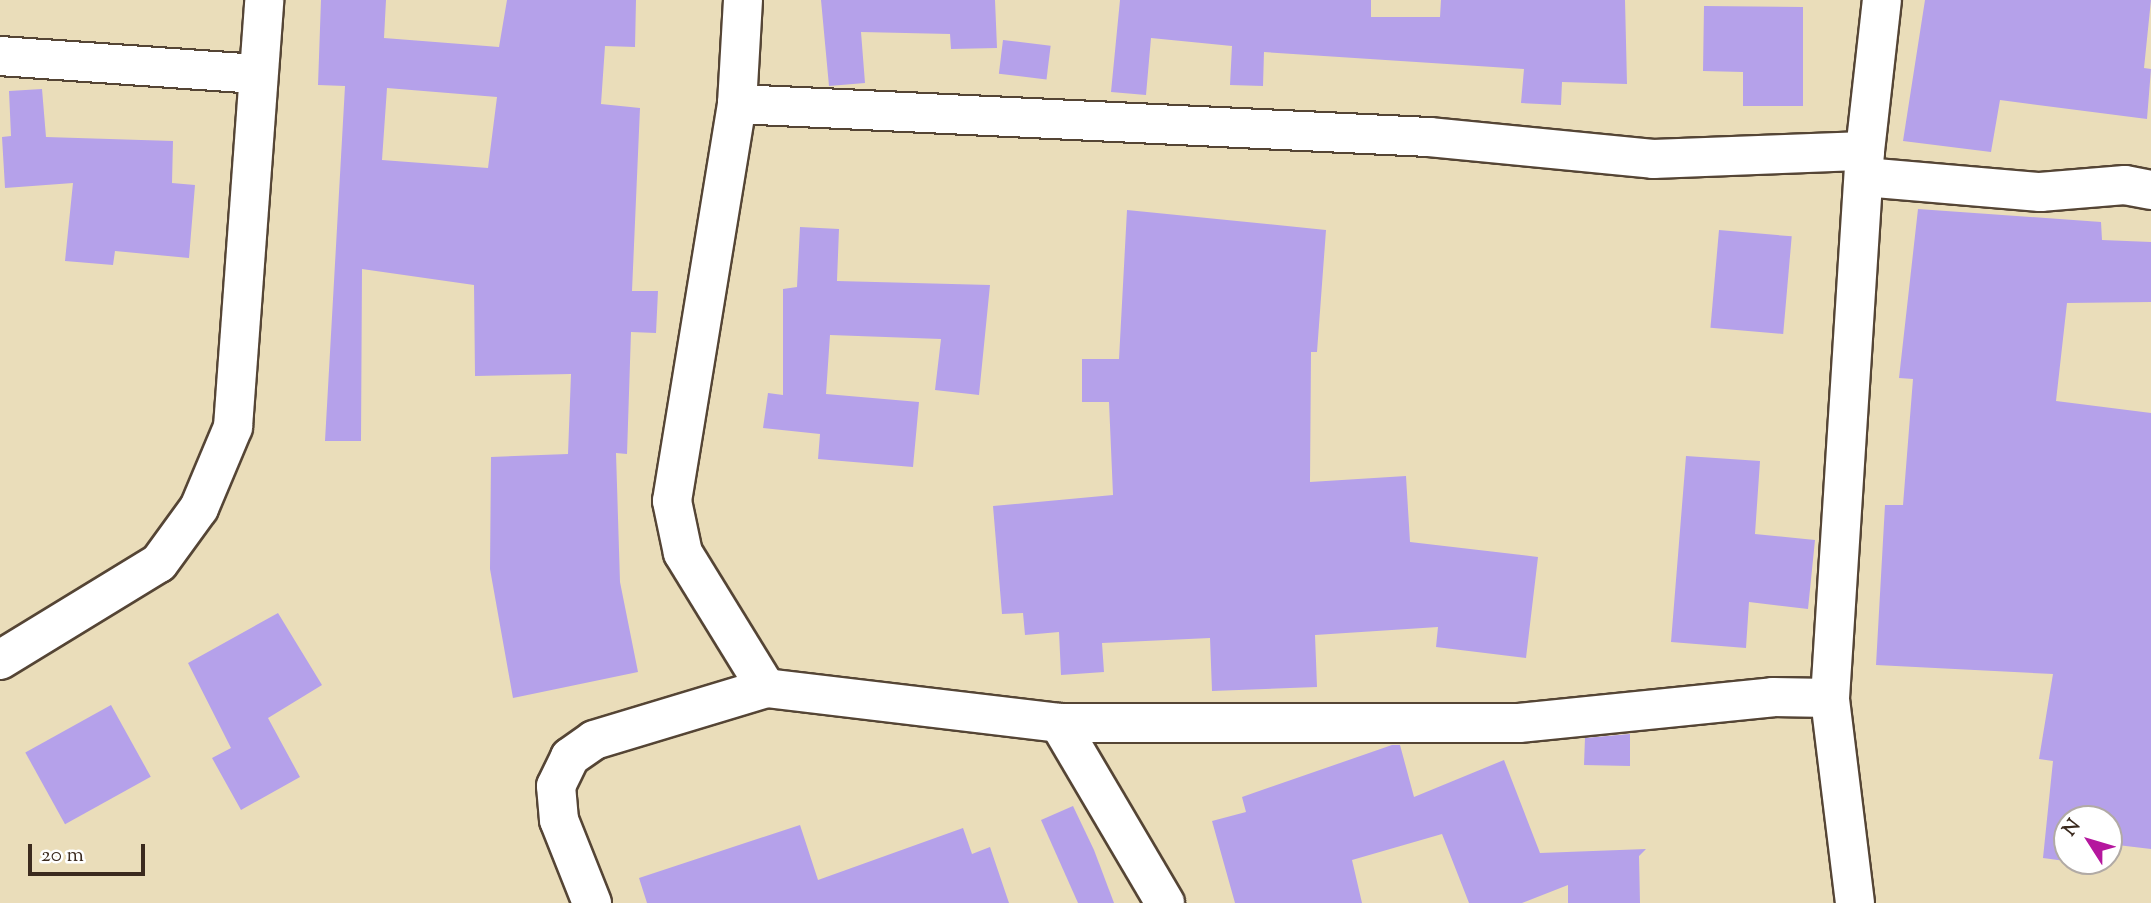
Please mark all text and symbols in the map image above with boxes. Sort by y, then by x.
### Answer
north arrow [2053,805,2123,875]
text: N [2057,814,2088,842]
scale bar [32,830,149,874]
text: 20 m [41,841,84,871]

